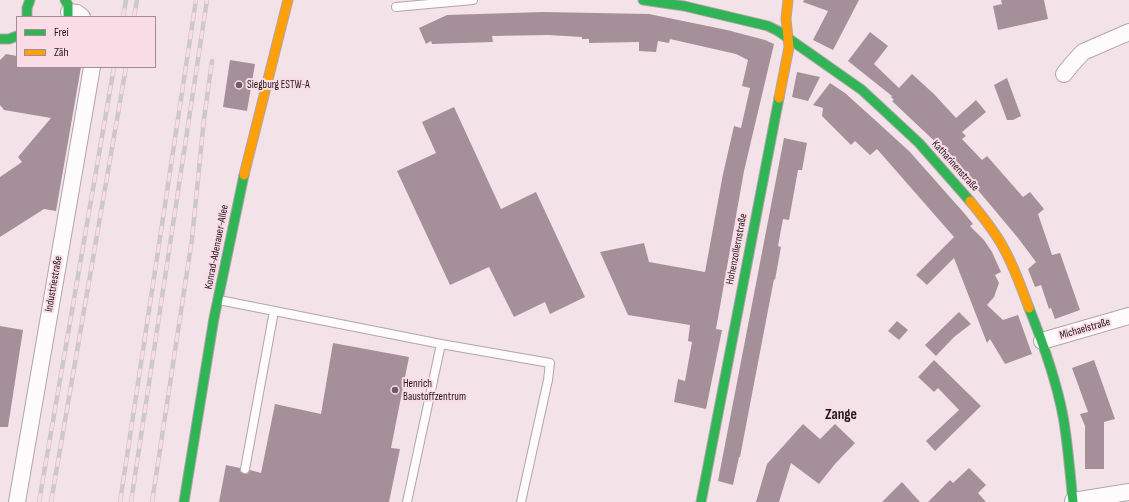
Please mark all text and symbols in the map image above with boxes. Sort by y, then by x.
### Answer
legend [16,16,156,68]
text: Frei [54,25,69,40]
text: Zäh [54,45,69,60]
place label: Siegburg ESTW-A [247,78,310,92]
marker: Siegburg ESTW-A [234,80,244,90]
street label: Katharinenstraße [929,138,981,194]
street label: Konrad-Adenauer-Allee [202,204,232,290]
street label: Hohenzollernstraße [724,212,750,286]
street label: Industriestraße [43,255,65,313]
street label: Michaelstraße [1058,315,1112,343]
place label: Henrich Baustoffzentrum [403,377,466,403]
marker: Henrich Baustoffzentrum [390,385,400,395]
district label: Zange [825,406,857,424]

